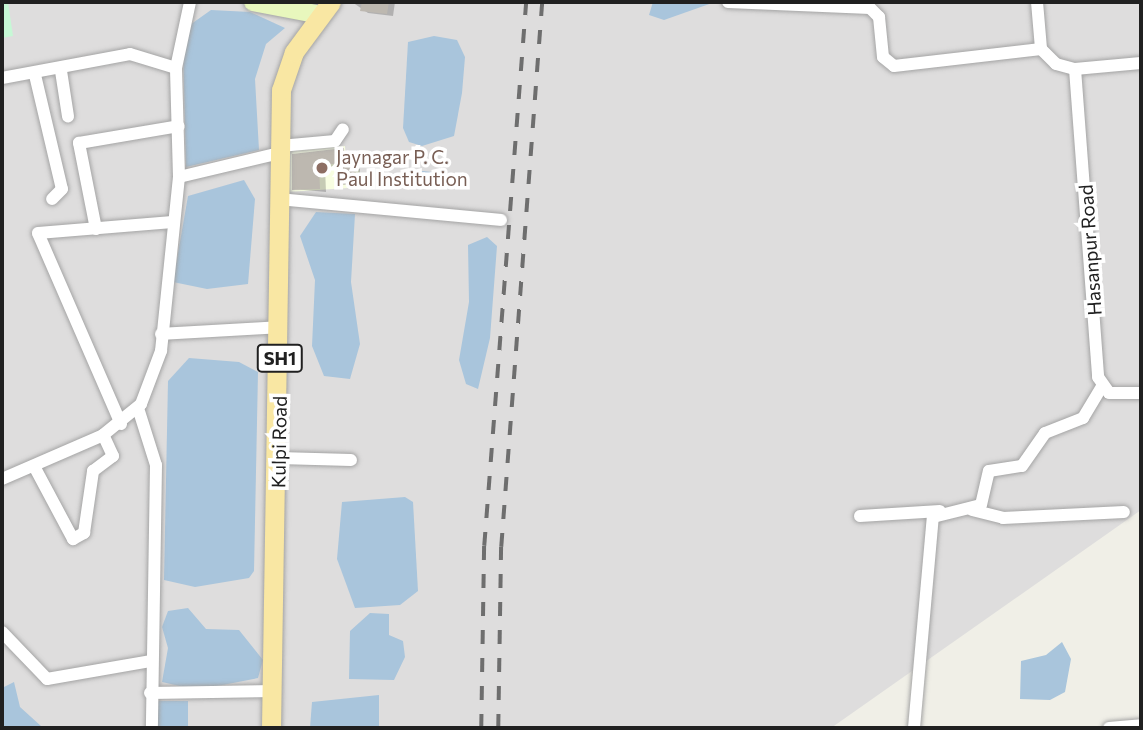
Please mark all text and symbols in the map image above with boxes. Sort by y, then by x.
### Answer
place label: Jaynagar P. C. Paul Institution [336,146,468,190]
marker: Jaynagar P. C. Paul Institution [314,160,330,176]
street label: Hasanpur Road [1074,184,1106,316]
road number: SH1 [256,344,304,372]
street label: Kulpi Road [267,396,291,488]

